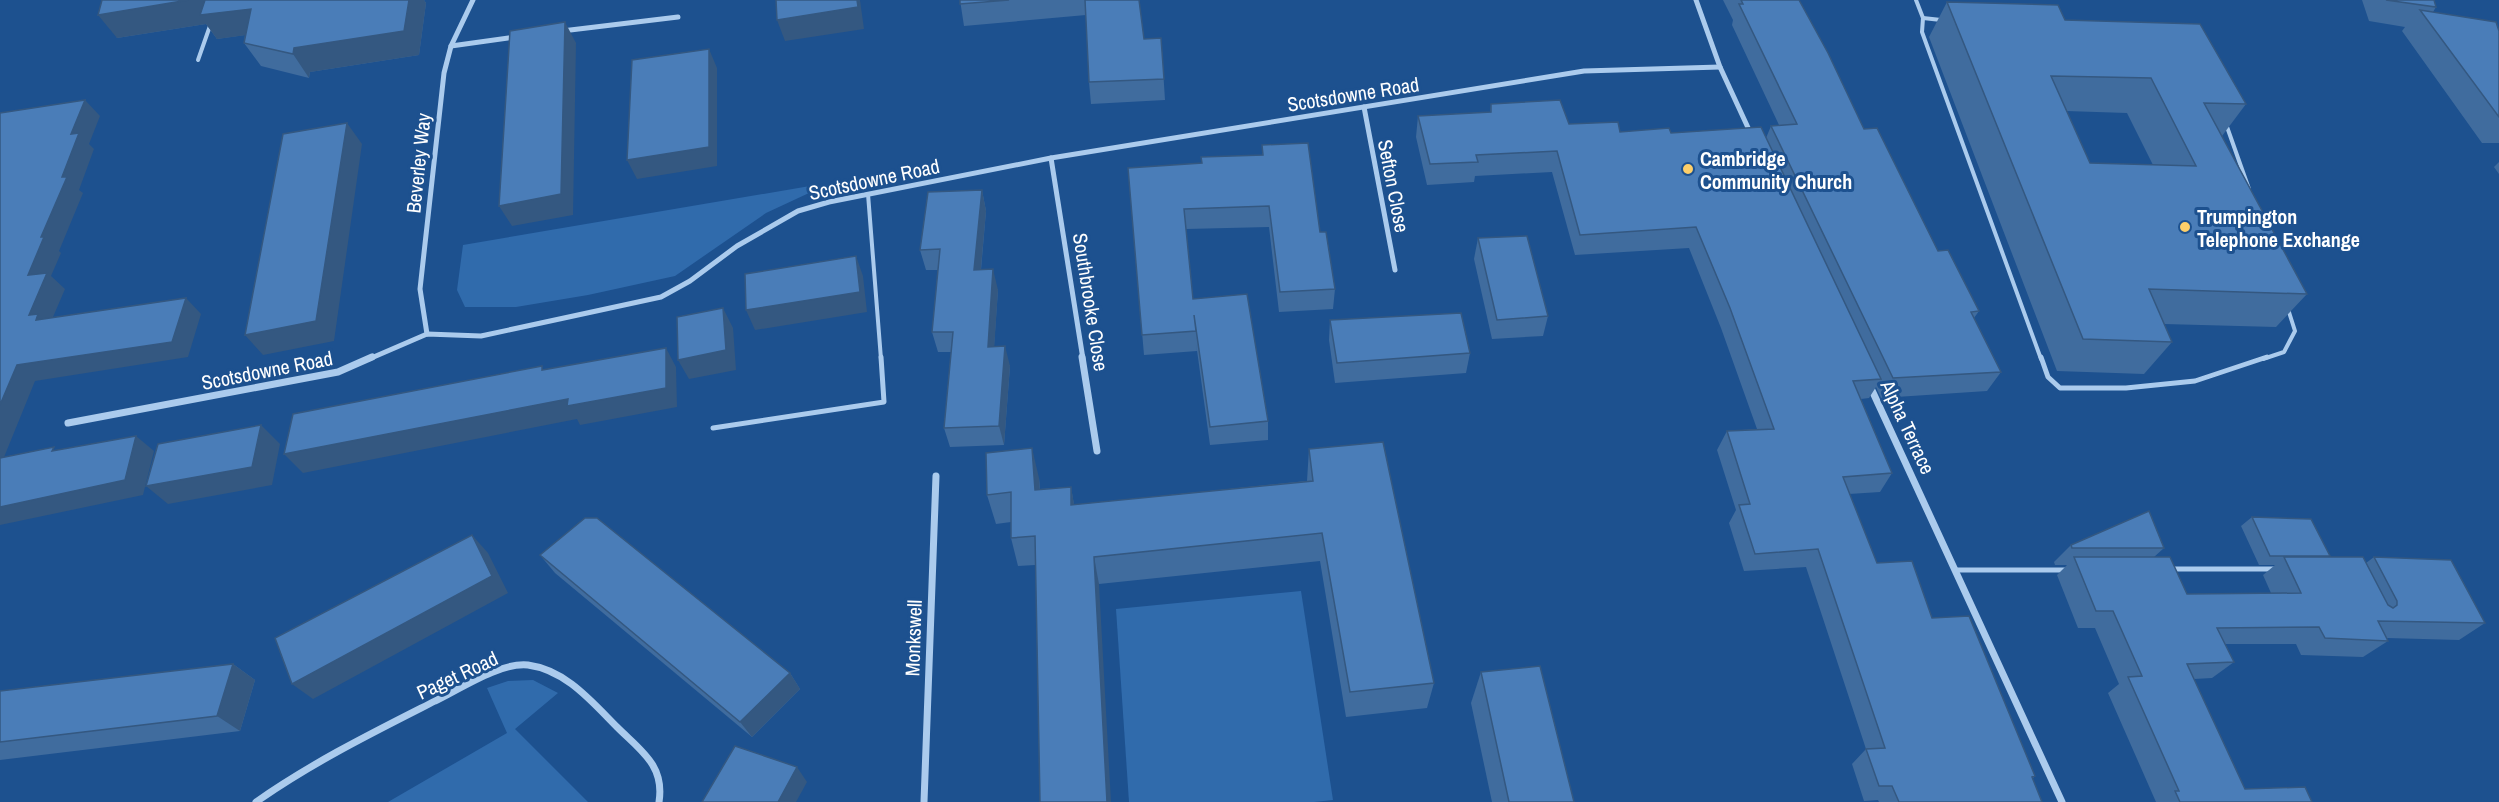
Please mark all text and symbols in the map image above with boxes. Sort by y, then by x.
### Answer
street label: Scotsdowne Road [1285,70,1421,118]
street label: Beverley Way [399,111,437,214]
street label: Sefton Close [1372,137,1416,235]
place label: Cambridge Community Church [1700,145,1852,195]
street label: Scotsdowne Road [806,152,942,206]
marker: Cambridge Community Church [1681,162,1695,176]
place label: Trumpington Telephone Exchange [2197,203,2360,253]
marker: Trumpington Telephone Exchange [2178,220,2192,234]
street label: Southbrooke Close [1067,231,1115,373]
street label: Scotsdowne Road [199,344,335,396]
street label: Alpha Terrace [1874,375,1942,478]
street label: Monkswell [898,599,928,677]
street label: Paget Road [412,644,502,706]

